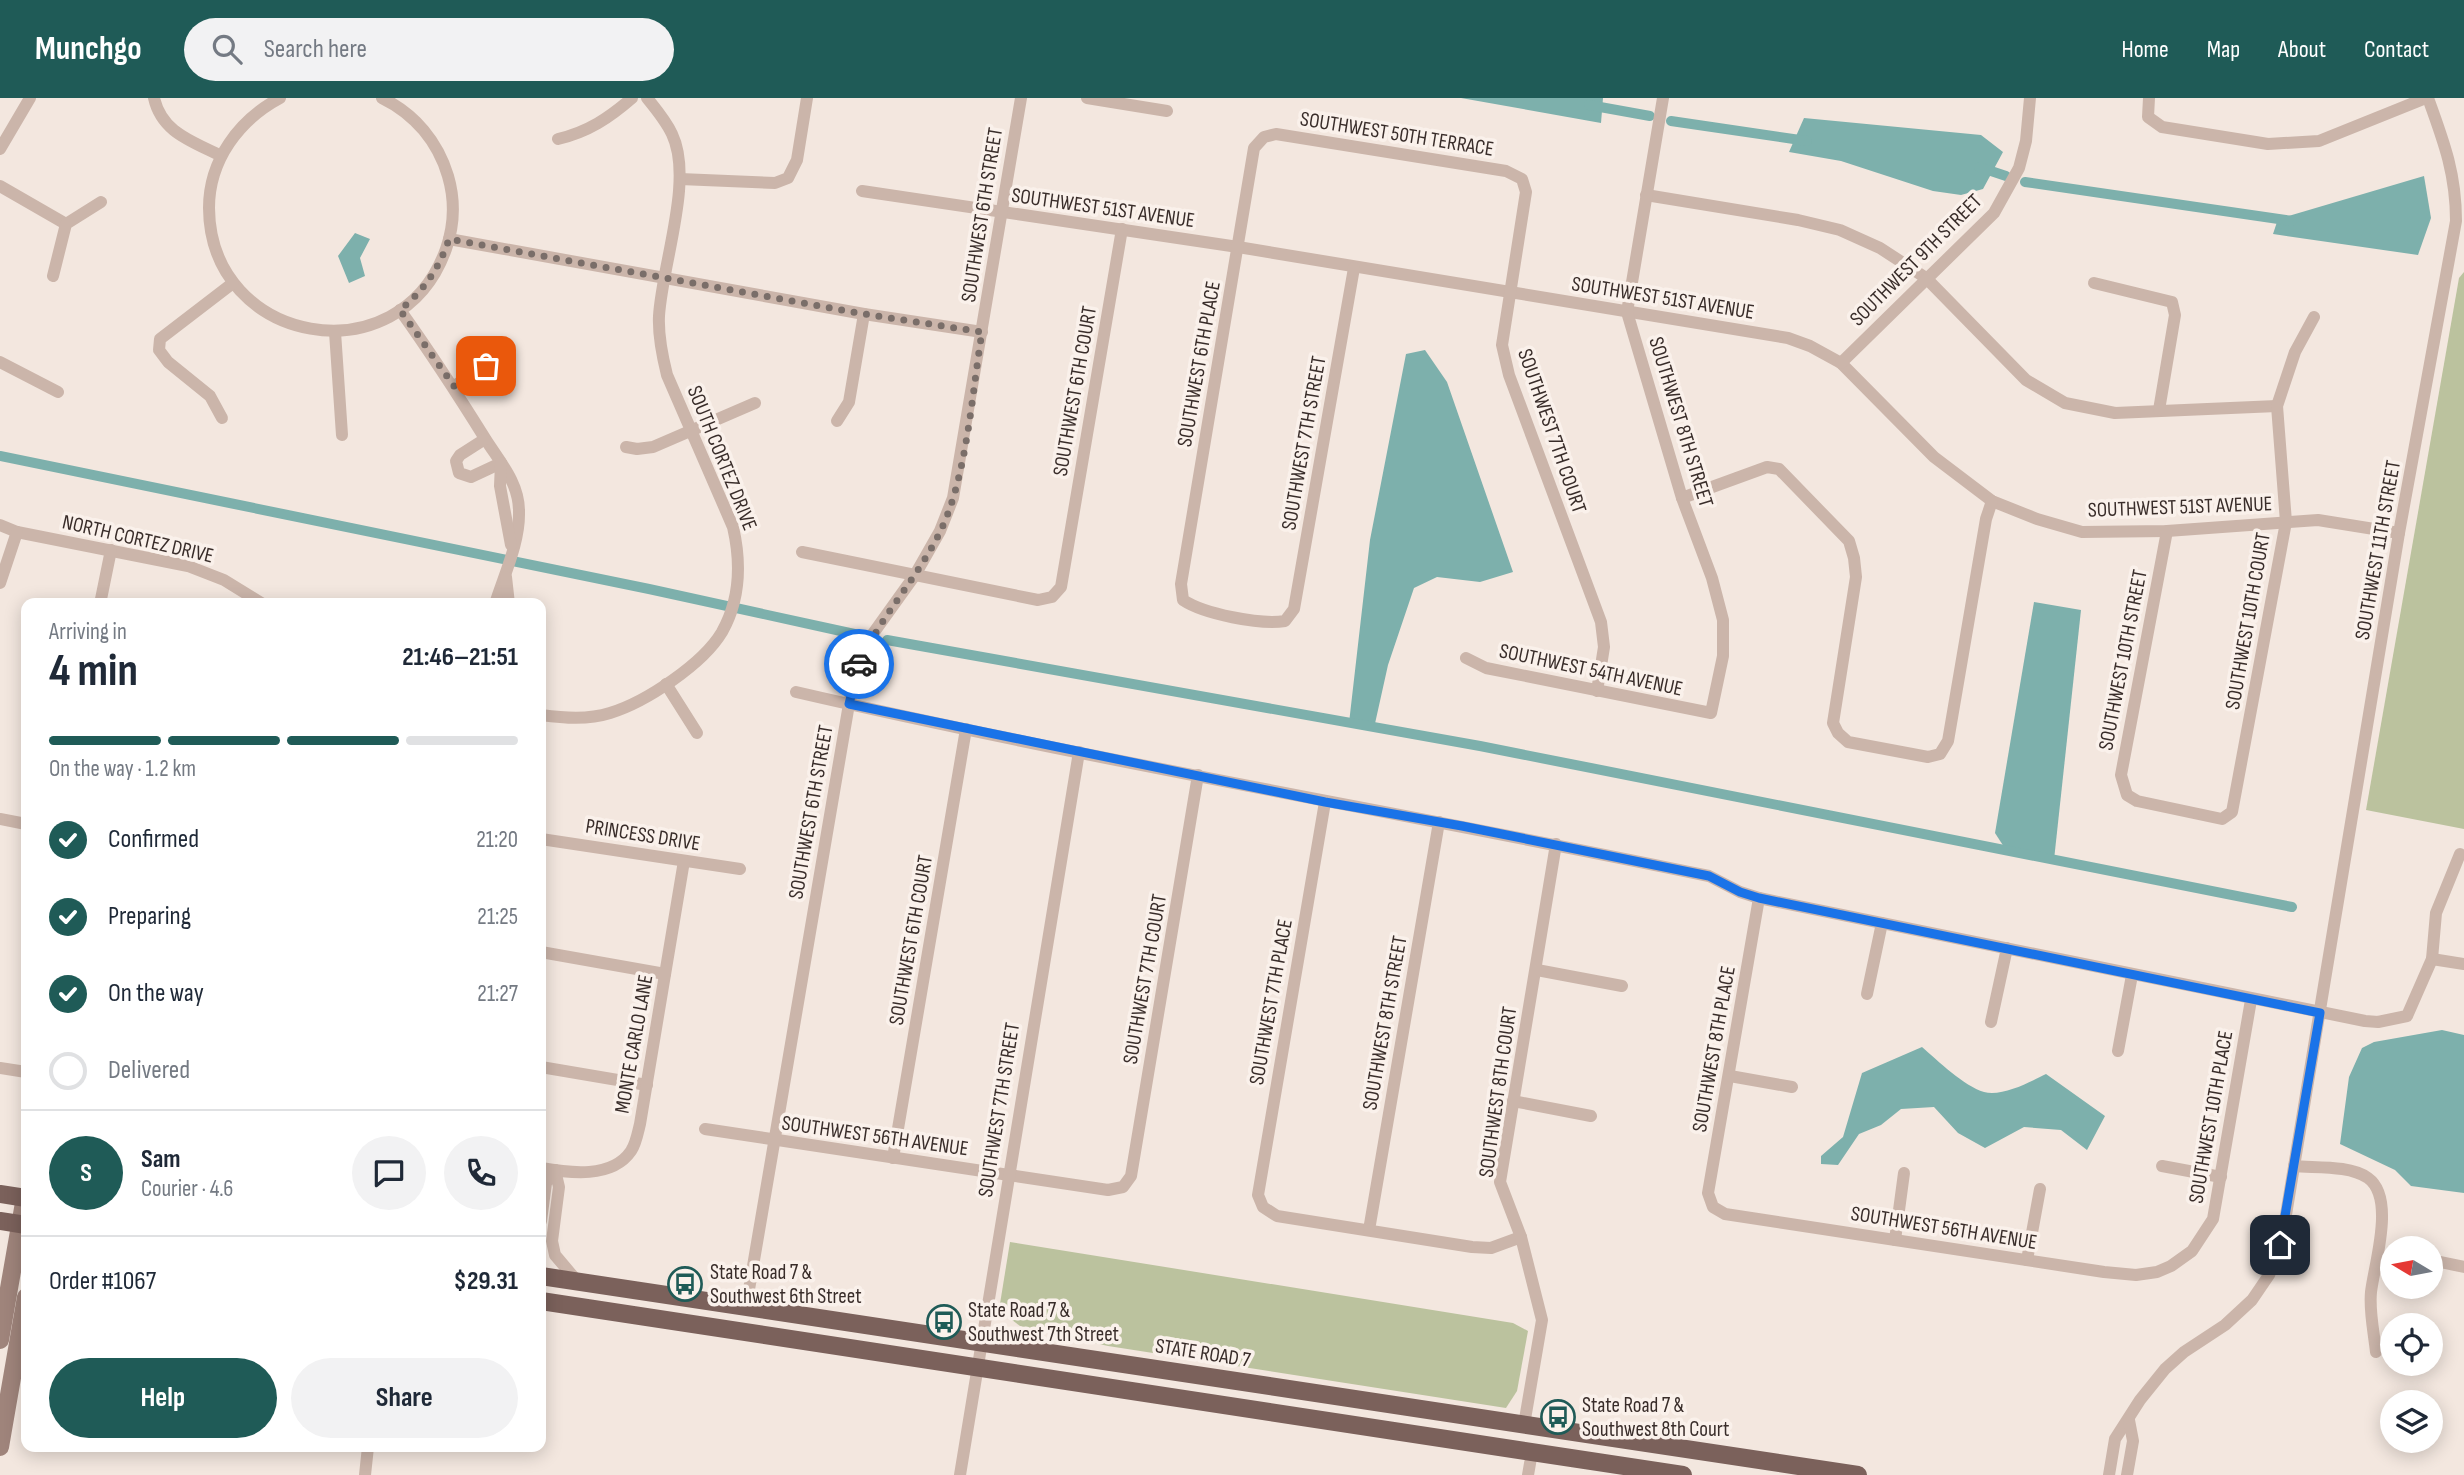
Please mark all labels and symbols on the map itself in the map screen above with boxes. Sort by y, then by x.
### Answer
street label: SOUTHWEST 50TH TERRACE [1298,106,1496,162]
street label: SOUTHWEST 6TH STREET [956,125,1008,304]
street label: SOUTHWEST 51ST AVENUE [1010,183,1196,233]
street label: SOUTHWEST 9TH STREET [1845,188,1988,331]
street label: SOUTHWEST 51ST AVENUE [1570,271,1756,325]
street label: SOUTHWEST 6TH PLACE [1172,279,1226,449]
street label: SOUTHWEST 6TH COURT [1048,304,1102,478]
street label: SOUTHWEST 8TH STREET [1643,334,1719,511]
pin [456,336,516,396]
street label: SOUTHWEST 7TH COURT [1512,346,1592,517]
street label: SOUTHWEST 7TH STREET [1276,354,1332,532]
street label: SOUTH CORTEZ DRIVE [682,382,762,534]
street label: SOUTHWEST 11TH STREET [2350,458,2406,642]
street label: SOUTHWEST 51ST AVENUE [2087,491,2273,523]
street label: NORTH CORTEZ DRIVE [60,509,216,569]
street label: SOUTHWEST 10TH COURT [2220,530,2276,711]
street label: SOUTHWEST 10TH STREET [2093,567,2153,752]
courier [824,629,894,699]
street label: SOUTHWEST 54TH AVENUE [1497,638,1685,702]
street label: SOUTHWEST 6TH STREET [783,723,839,901]
street label: PRINCESS DRIVE [584,814,702,856]
street label: SOUTHWEST 6TH COURT [884,853,938,1027]
street label: SOUTHWEST 7TH COURT [1118,892,1172,1066]
street label: SOUTHWEST 7TH PLACE [1244,917,1298,1087]
street label: SOUTHWEST 8TH STREET [1357,933,1413,1112]
street label: SOUTHWEST 8TH PLACE [1687,964,1741,1134]
street label: MONTE CARLO LANE [610,973,658,1115]
street label: SOUTHWEST 8TH COURT [1474,1004,1522,1179]
street label: SOUTHWEST 7TH STREET [973,1020,1025,1199]
street label: SOUTHWEST 10TH PLACE [2183,1029,2239,1205]
street label: SOUTHWEST 56TH AVENUE [780,1111,970,1161]
street label: SOUTHWEST 56TH AVENUE [1849,1201,2039,1255]
pin [2250,1215,2310,1275]
north arrow [2380,1236,2443,1298]
place label: State Road 7 & Southwest 6th Street [710,1260,862,1309]
bus stop icon: State Road 7 & Southwest 6th Street [666,1265,704,1303]
place label: State Road 7 & Southwest 7th Street [968,1298,1119,1347]
bus stop icon: State Road 7 & Southwest 7th Street [925,1303,963,1341]
street label: STATE ROAD 7 [1154,1333,1253,1373]
place label: State Road 7 & Southwest 8th Court [1582,1393,1729,1442]
bus stop icon: State Road 7 & Southwest 8th Court [1539,1398,1577,1436]

